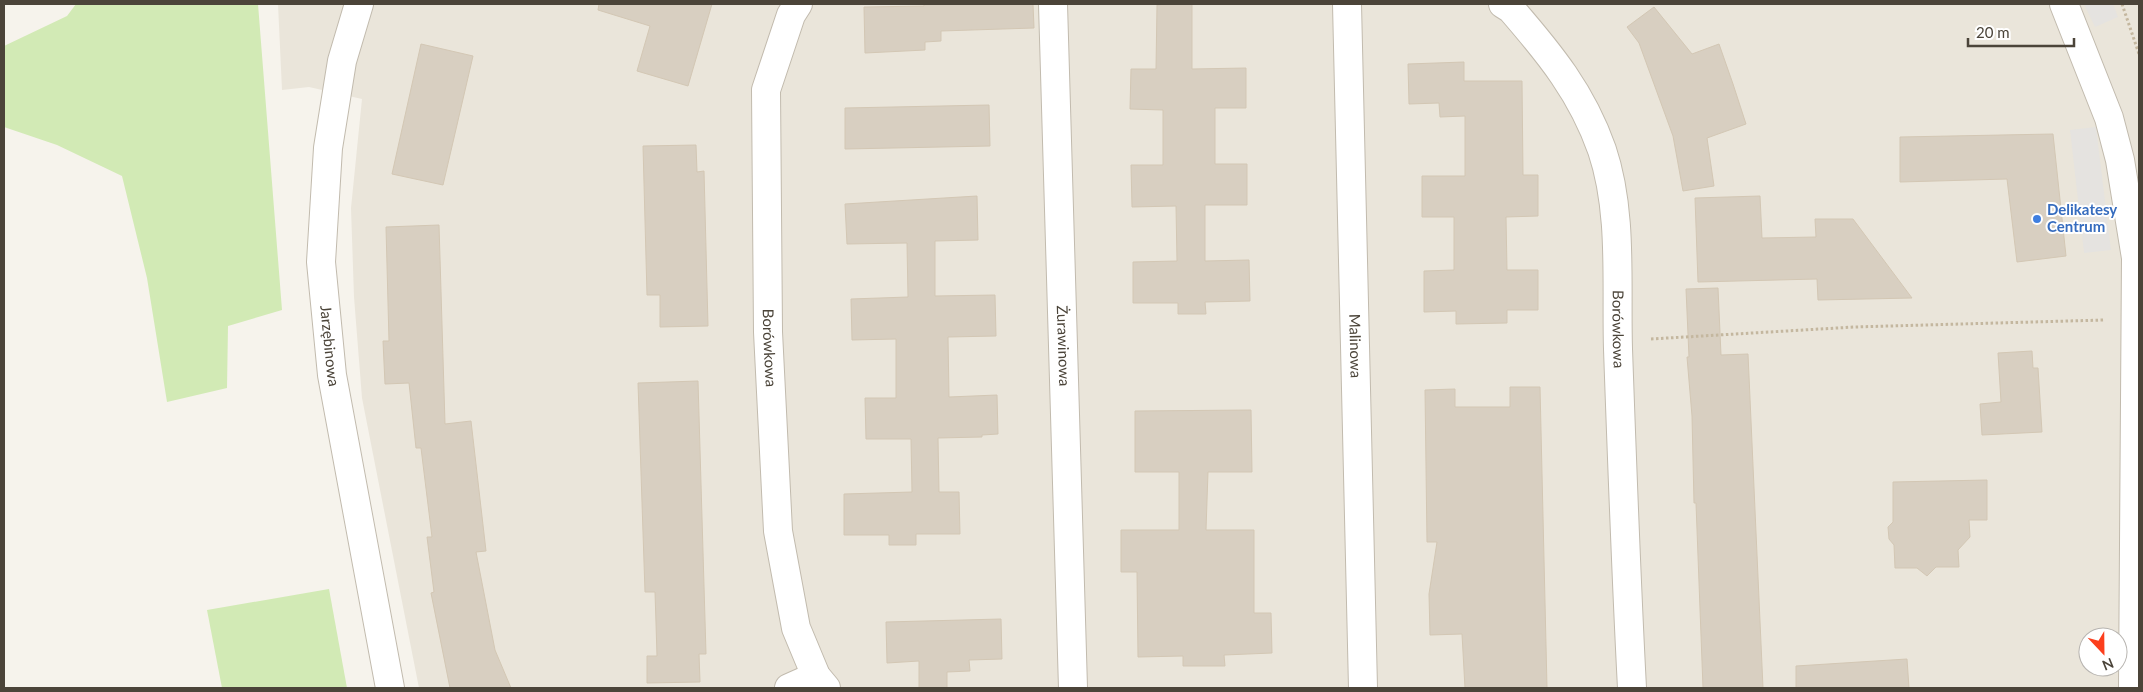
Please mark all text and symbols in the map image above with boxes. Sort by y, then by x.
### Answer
scale bar [1968,15,2074,47]
text: 20 m [1976,23,2010,41]
place label: Delikatesy Centrum [2047,200,2117,235]
marker: Delikatesy Centrum [2031,213,2043,225]
street label: Borówkowa [1610,290,1629,369]
street label: Jarzębinowa [317,304,344,388]
street label: Żurawinowa [1054,305,1074,387]
street label: Borówkowa [760,309,781,387]
street label: Malinowa [1346,314,1366,378]
north arrow [2078,627,2128,677]
text: N [2100,655,2116,674]

